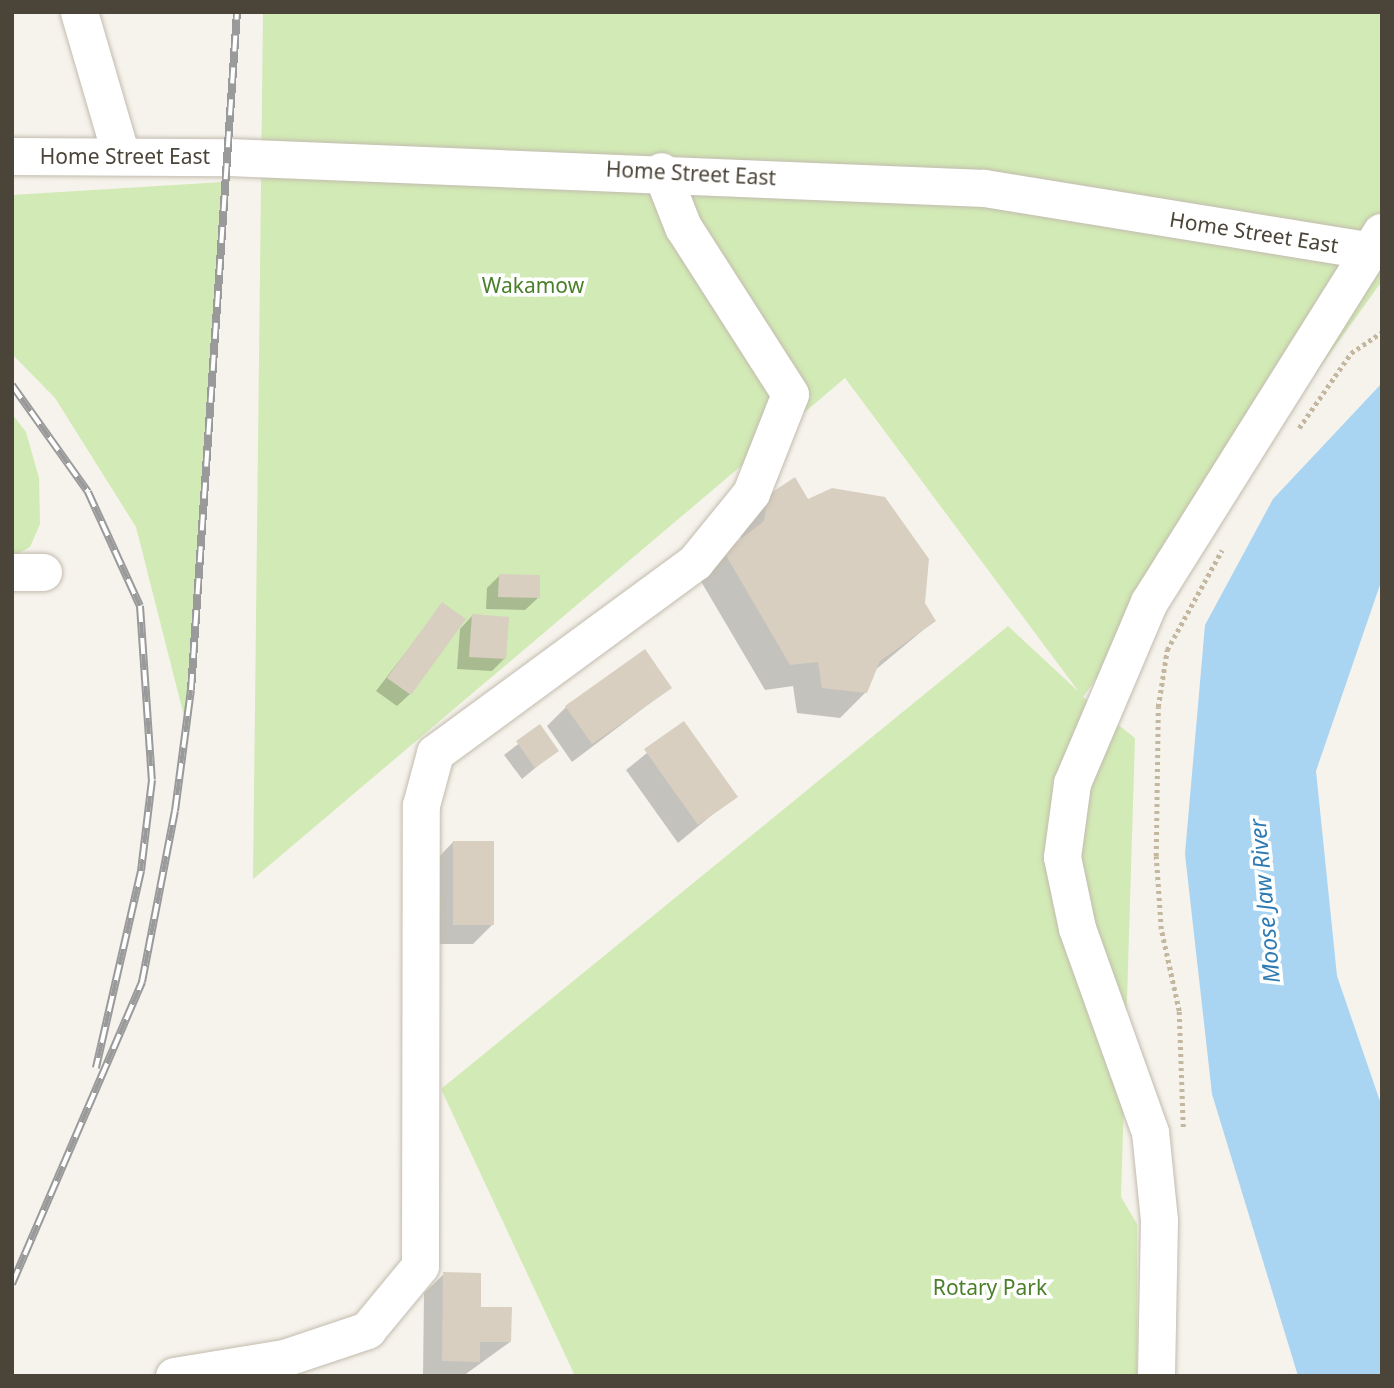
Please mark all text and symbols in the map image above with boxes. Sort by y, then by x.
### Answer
street label: Home Street East [40,143,210,169]
street label: Home Street East [605,156,777,190]
street label: Home Street East [1168,206,1340,258]
park label: Wakamow [482,272,584,298]
water label: Moose Jaw River [1243,818,1285,984]
park label: Rotary Park [933,1274,1047,1300]

